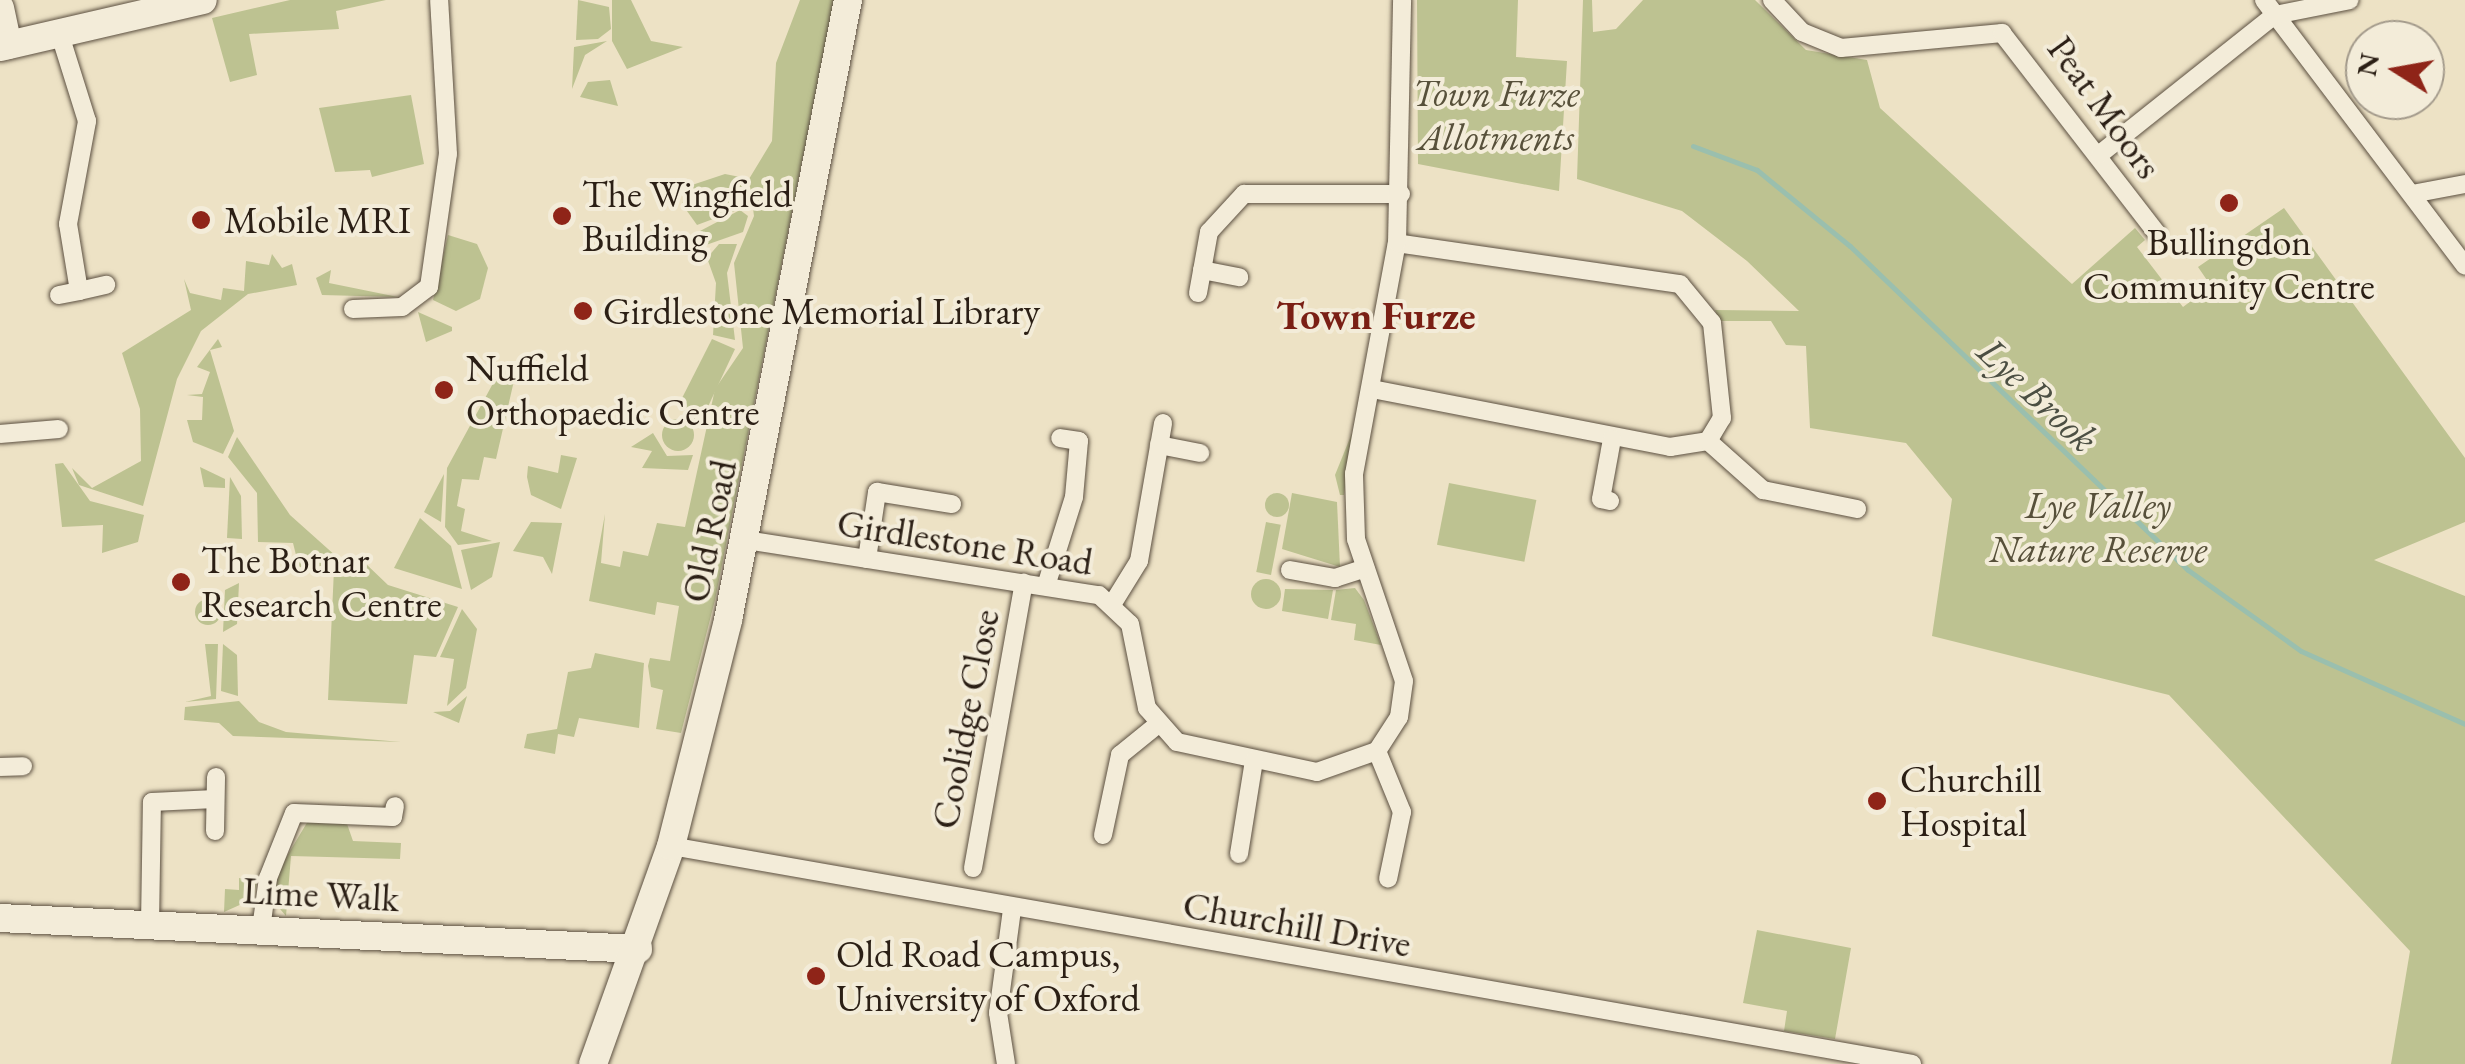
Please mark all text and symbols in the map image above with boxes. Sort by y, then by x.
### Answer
north arrow [2345,20,2445,120]
street label: Peat Moors [2038,27,2172,187]
text: N [2348,50,2387,79]
park label: Town Furze Allotments [1412,70,1580,160]
place label: The Wingfield Building [582,171,792,260]
marker: Bullingdon Community Centre [2218,192,2240,214]
place label: Mobile MRI [224,197,411,243]
marker: The Wingfield Building [551,205,573,227]
marker: Mobile MRI [188,207,214,233]
place label: Bullingdon Community Centre [2083,219,2375,308]
place label: Girdlestone Memorial Library [603,288,1040,334]
district label: Town Furze [1276,291,1476,339]
marker: Girdlestone Memorial Library [572,300,594,322]
water label: Lye Brook [1968,326,2108,462]
place label: Nuffield Orthopaedic Centre [466,345,759,434]
marker: Nuffield Orthopaedic Centre [431,377,457,403]
street label: Old Road [672,456,746,606]
park label: Lye Valley Nature Reserve [1989,482,2207,572]
street label: Girdlestone Road [834,499,1096,585]
place label: The Botnar Research Centre [201,537,442,626]
marker: The Botnar Research Centre [170,571,192,593]
street label: Coolidge Close [921,605,1009,833]
place label: Churchill Hospital [1900,756,2042,846]
marker: Churchill Hospital [1864,788,1890,814]
street label: Lime Walk [242,867,400,921]
street label: Churchill Drive [1179,882,1415,966]
place label: Old Road Campus, University of Oxford [836,931,1140,1021]
marker: Old Road Campus, University of Oxford [805,965,827,987]

